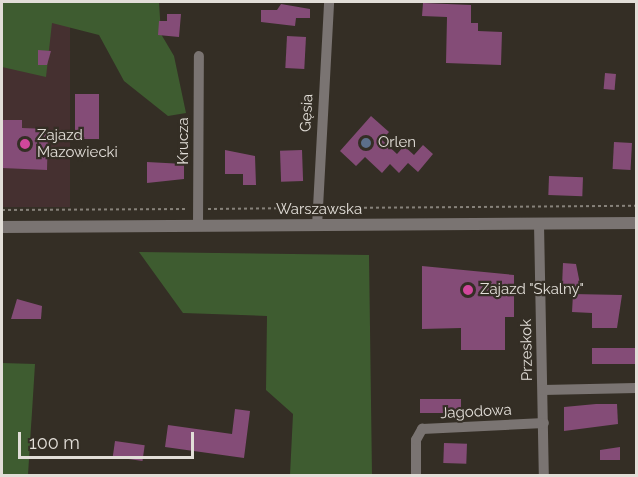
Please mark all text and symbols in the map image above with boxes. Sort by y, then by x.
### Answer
street label: Gęsia [297,93,317,133]
street label: Krucza [175,117,193,165]
place label: Zajazd Mazowiecki [37,126,118,161]
place label: Orlen [378,134,416,152]
marker: Orlen [359,136,373,150]
marker: Zajazd Mazowiecki [18,137,32,151]
street label: Warszawska [276,201,362,219]
place label: Zajazd "Skalny" [480,281,584,299]
marker: Zajazd "Skalny" [461,283,475,297]
street label: Przeskok [517,319,537,381]
street label: Jagodowa [440,401,512,423]
scale bar [21,420,196,458]
text: 100 m [29,432,80,453]

